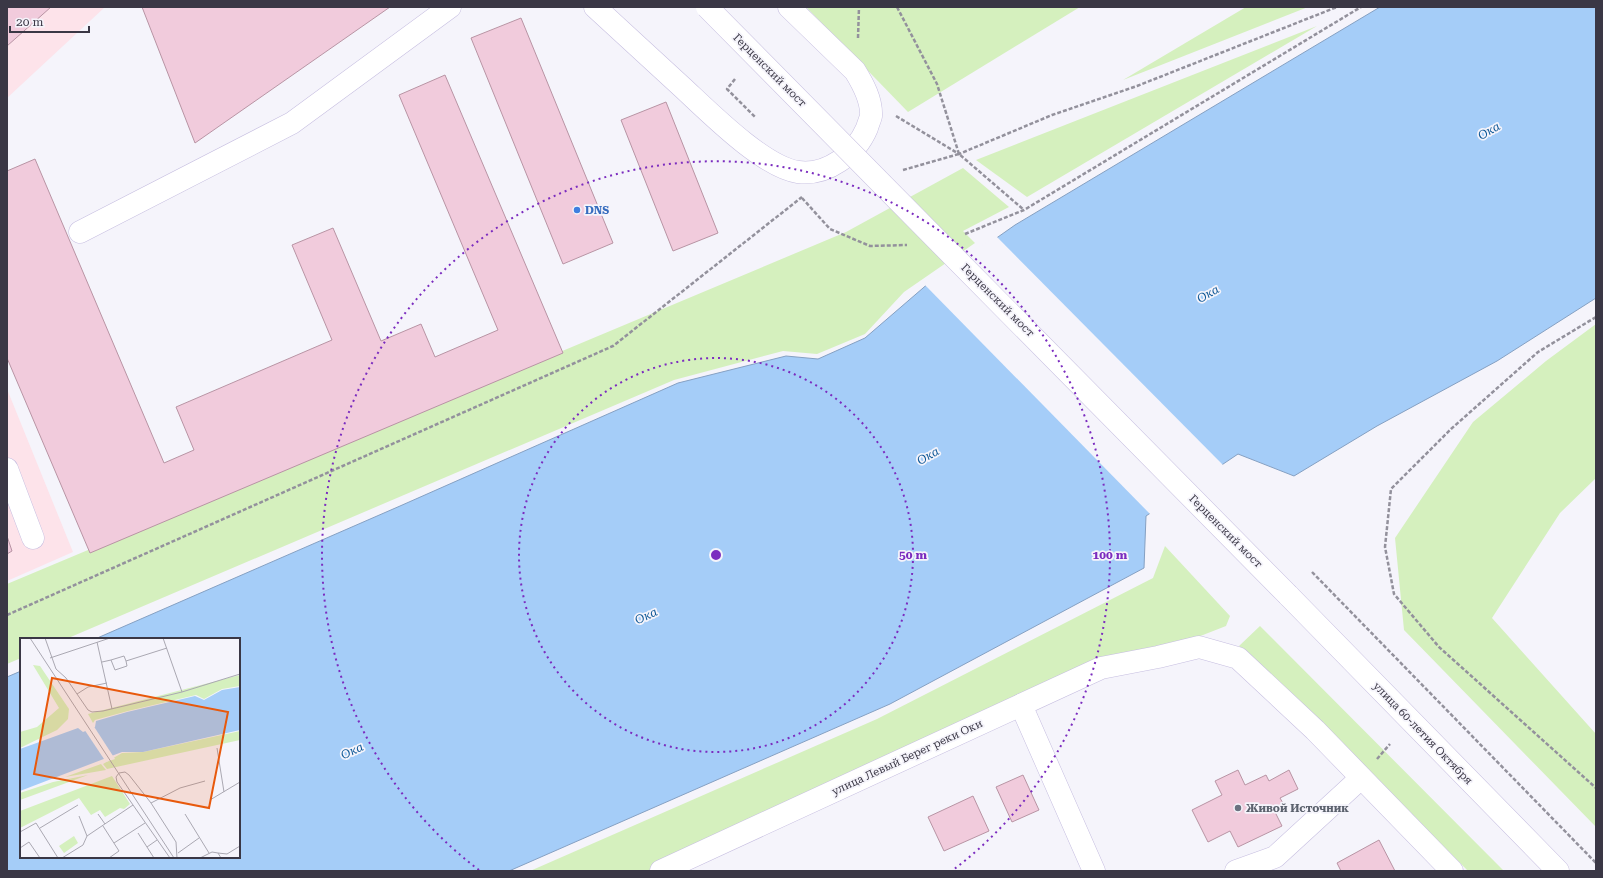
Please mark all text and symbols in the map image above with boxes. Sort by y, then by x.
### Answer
scale bar [10,8,89,34]
text: 20 m [16,15,43,29]
street label: Герценский мост [730,31,809,110]
water label: Ока [1475,119,1503,143]
place label: DNS [585,204,609,217]
marker: DNS [572,205,582,215]
street label: Герценский мост [958,261,1037,340]
water label: Ока [1194,282,1222,306]
water label: Ока [914,444,942,468]
street label: Герценский мост [1186,492,1265,571]
centre of rings [709,548,723,562]
text: 50 m [899,548,927,562]
text: 100 m [1093,548,1128,562]
water label: Ока [633,605,659,627]
inset map [20,638,240,858]
street label: улица 60-летия Октября [1370,679,1475,787]
street label: улица Левый Берег реки Оки [830,717,985,798]
water label: Ока [339,740,365,762]
place label: Живой Источник [1246,802,1349,815]
marker: Живой Источник [1233,803,1243,813]

